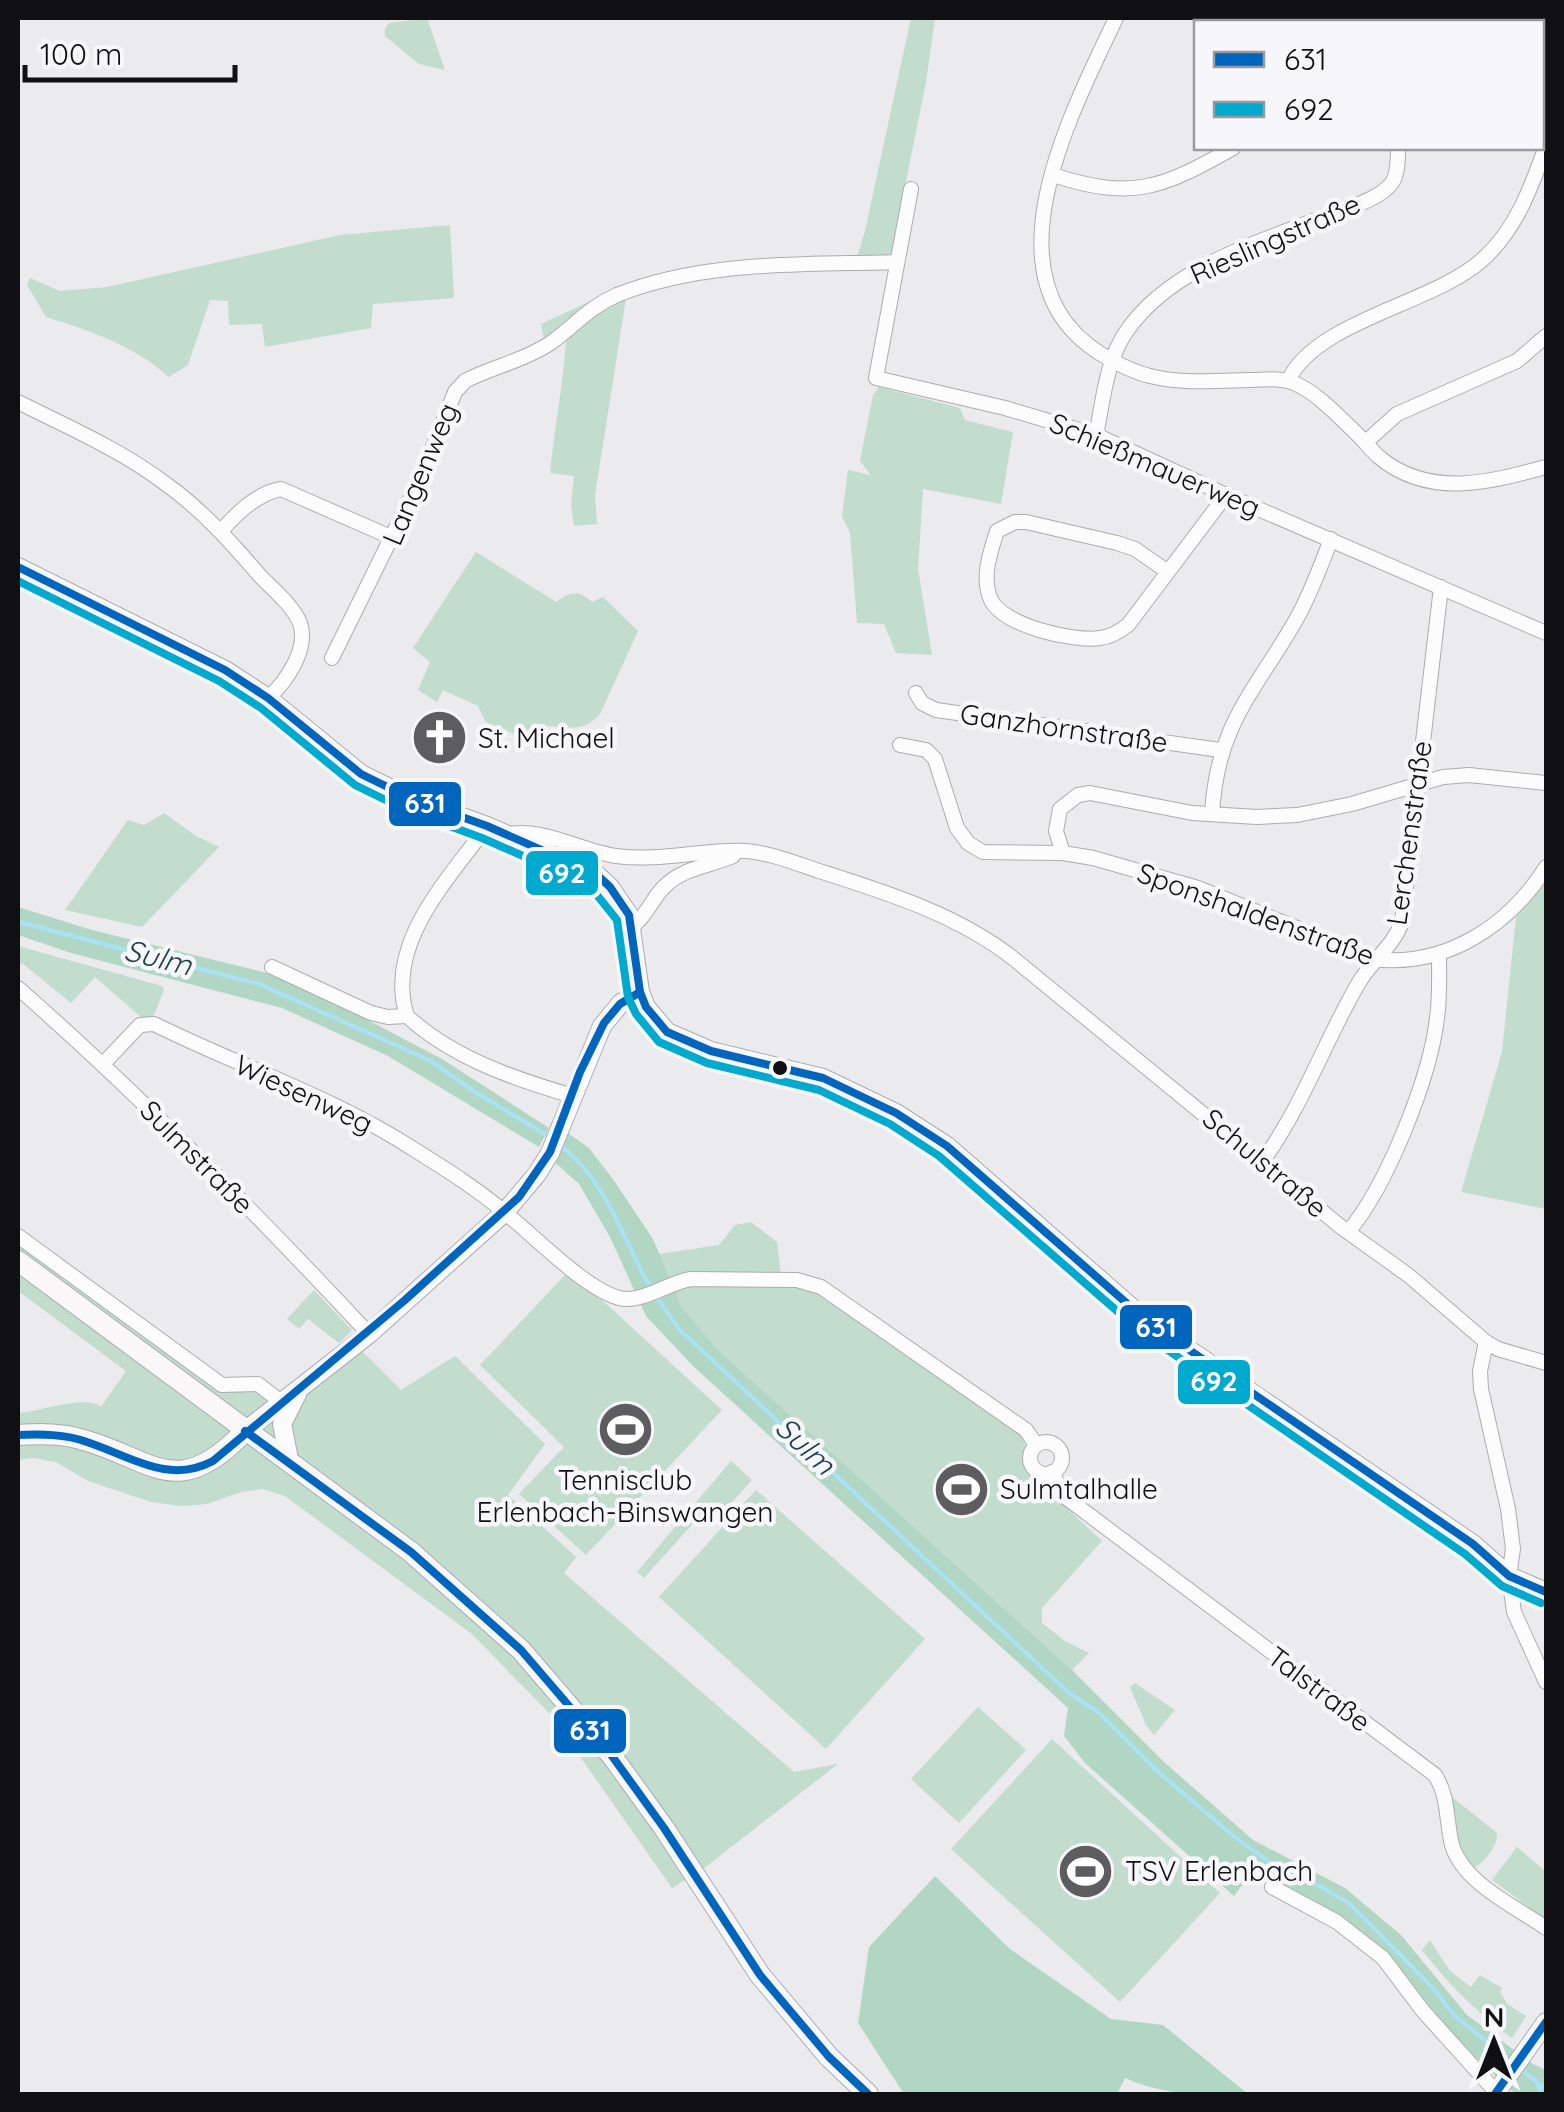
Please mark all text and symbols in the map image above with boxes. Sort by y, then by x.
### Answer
scale bar [25,20,235,82]
legend [1194,20,1544,150]
text: 100 m [40,35,122,73]
text: 631 [1284,40,1327,78]
text: 692 [1284,90,1334,128]
street label: Rieslingstraße [1184,185,1365,292]
street label: Langenweg [374,397,465,550]
street label: Schießmauerweg [1045,404,1266,525]
street label: Ganzhornstraße [958,696,1170,759]
church icon: St. Michael [409,708,469,768]
place label: St. Michael [478,720,615,755]
street label: Lerchenstraße [1378,738,1439,928]
line badge: 631 [387,780,463,828]
text: 631 [404,785,446,820]
line badge: 692 [524,849,600,897]
street label: Sponshaldenstraße [1133,854,1380,973]
text: 692 [538,855,586,890]
water label: Sulm [121,930,197,984]
street label: Wiesenweg [230,1046,379,1141]
unlabelled marker [770,1058,790,1078]
street label: Sulmstraße [133,1092,262,1221]
street label: Schulstraße [1196,1101,1335,1225]
line badge: 631 [1118,1303,1194,1351]
text: 631 [1135,1309,1177,1344]
line badge: 692 [1176,1358,1252,1406]
text: 692 [1190,1363,1238,1398]
sports icon: Tennisclub Erlenbach-Binswangen [595,1399,655,1459]
water label: Sulm [768,1408,844,1483]
sports icon: Sulmtalhalle [931,1459,991,1519]
place label: Tennisclub Erlenbach-Binswangen [477,1462,773,1529]
place label: Sulmtalhalle [1000,1471,1158,1506]
street label: Talstraße [1261,1638,1378,1739]
line badge: 631 [552,1707,628,1755]
text: 631 [569,1712,611,1747]
sports icon: TSV Erlenbach [1056,1841,1116,1901]
place label: TSV Erlenbach [1125,1853,1313,1888]
north arrow [1444,1992,1544,2092]
text: N [1484,1999,1504,2034]

